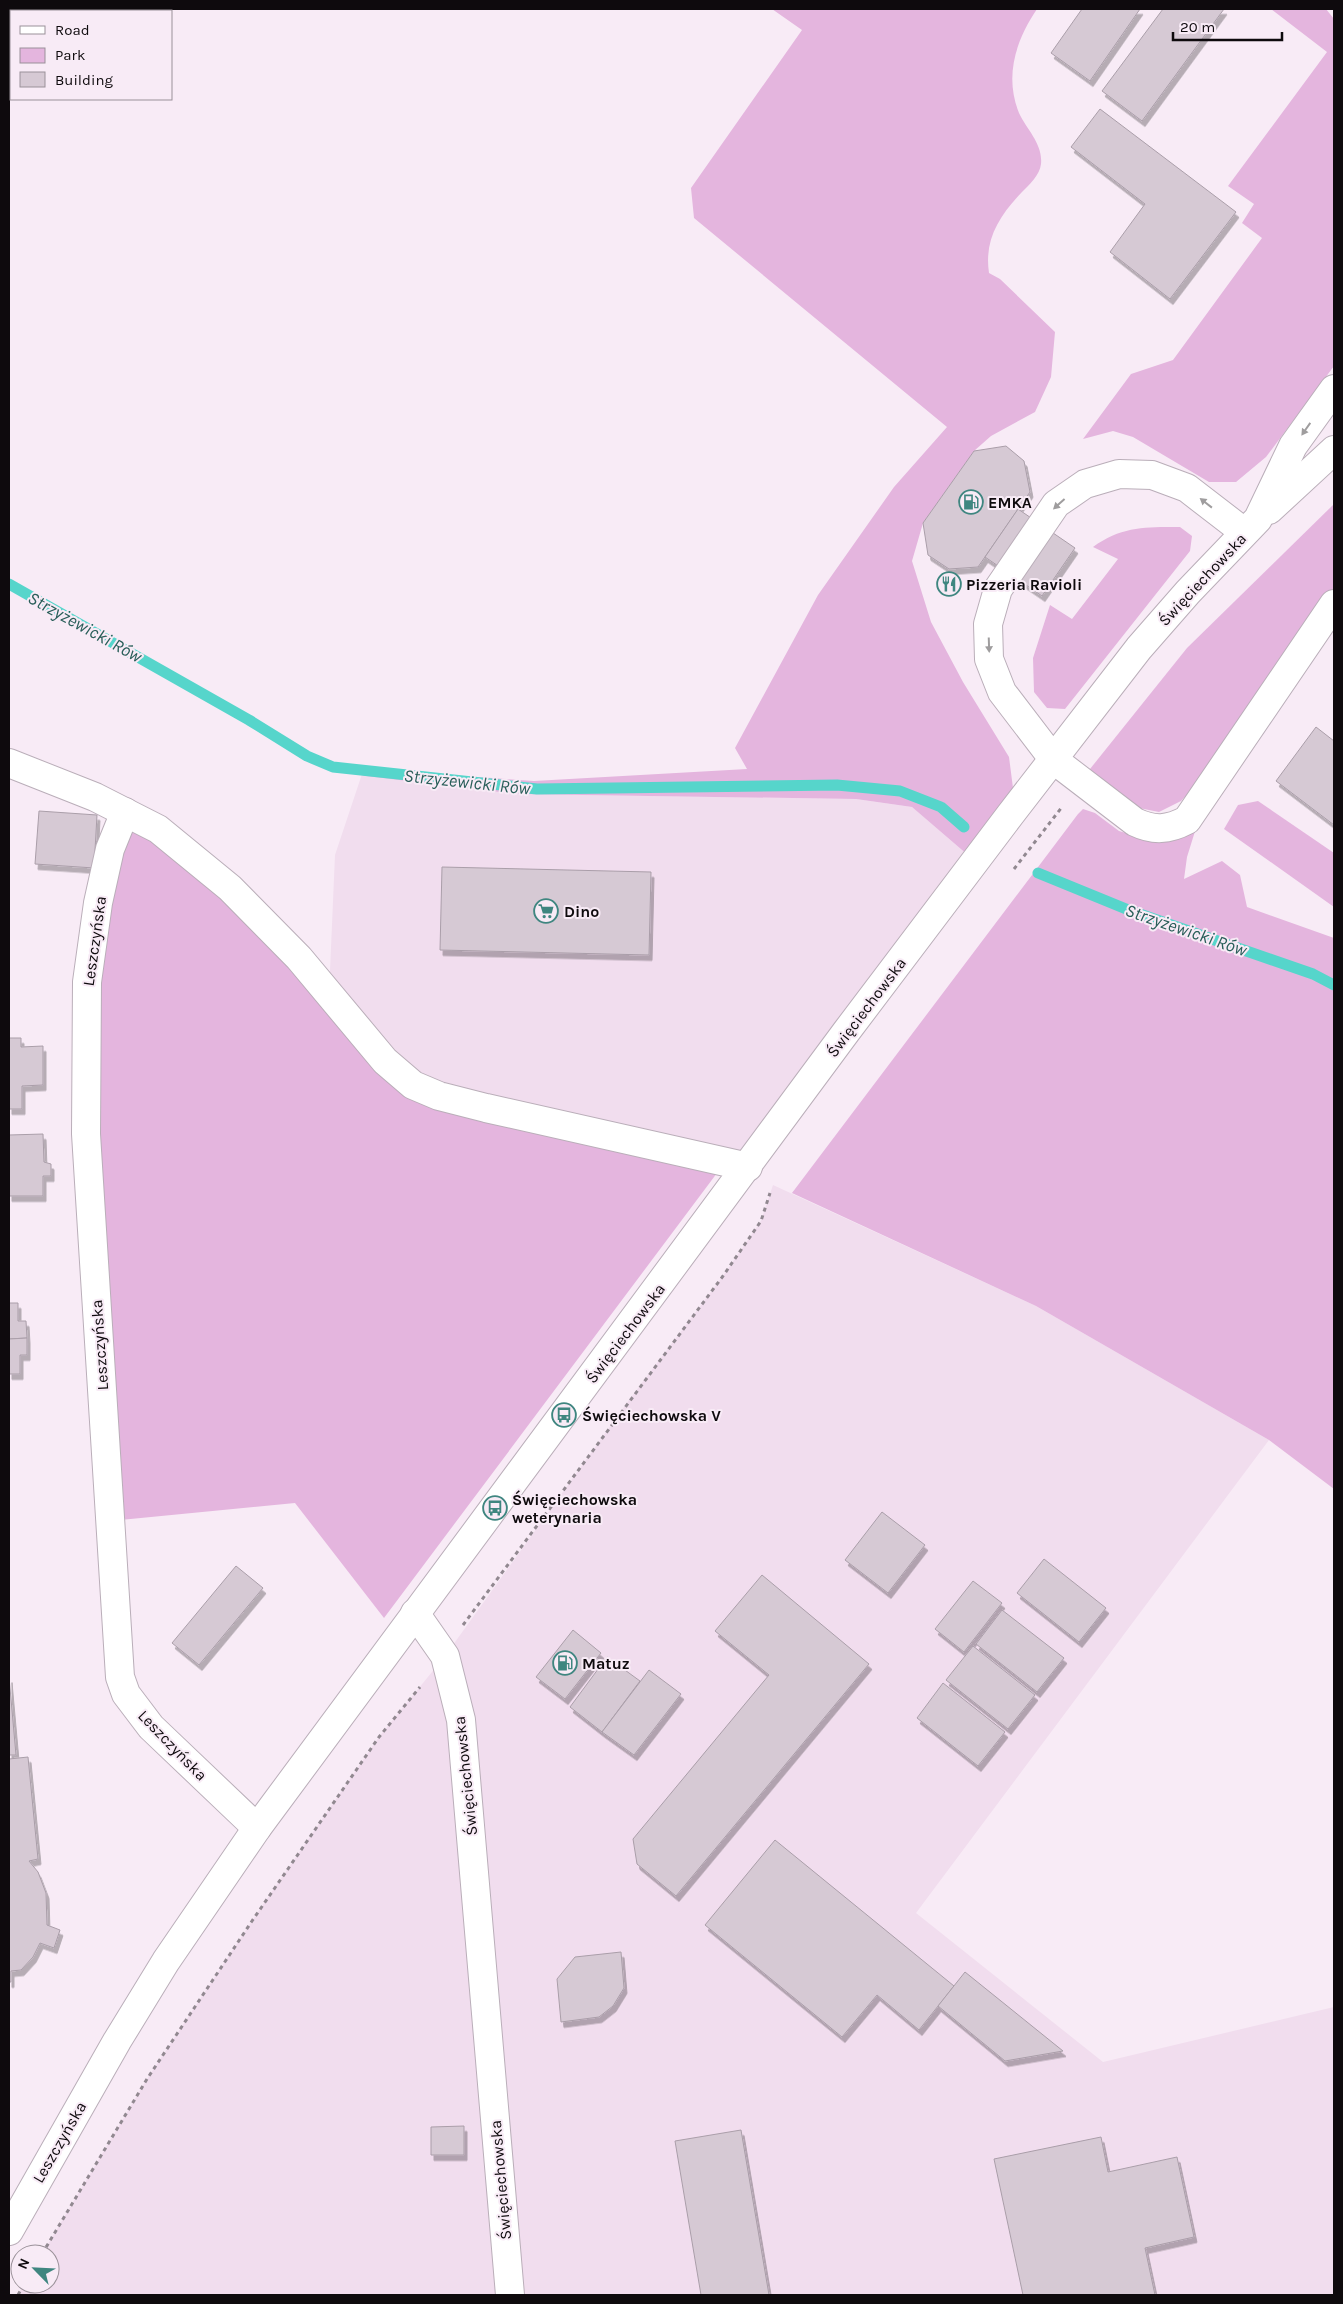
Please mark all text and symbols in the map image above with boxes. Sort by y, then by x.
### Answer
legend [10,10,172,100]
scale bar [1173,10,1282,42]
text: 20 m [1180,18,1215,36]
text: Road [55,21,90,39]
text: Park [55,46,85,64]
text: Building [55,71,113,89]
one-way arrow [1301,422,1311,436]
fuel station icon: EMKA [958,489,984,515]
place label: EMKA [988,493,1032,512]
one-way arrow [1200,497,1213,508]
one-way arrow [1053,498,1065,509]
street label: Święciechowska [1155,529,1250,630]
restaurant icon: Pizzeria Ravioli [936,571,962,597]
place label: Pizzeria Ravioli [966,575,1082,594]
water label: Strzyżewicki Rów [24,587,147,668]
one-way arrow [985,637,993,653]
water label: Strzyżewicki Rów [403,764,532,800]
street label: Leszczyńska [79,895,110,987]
supermarket icon: Dino [533,898,559,924]
water label: Strzyżewicki Rów [1122,899,1251,961]
place label: Dino [564,902,599,921]
street label: Święciechowska [823,954,910,1061]
street label: Święciechowska [582,1280,669,1387]
street label: Leszczyńska [87,1299,112,1391]
bus stop icon: Święciechowska V [551,1402,577,1428]
place label: Święciechowska V [582,1406,721,1425]
place label: Święciechowska weterynaria [512,1490,637,1527]
bus stop icon: Święciechowska weterynaria [482,1495,508,1521]
fuel station icon: Matuz [552,1650,578,1676]
place label: Matuz [582,1654,630,1673]
street label: Leszczyńska [134,1706,211,1785]
street label: Święciechowska [450,1715,481,1837]
street label: Leszczyńska [28,2098,90,2186]
street label: Święciechowska [486,2119,515,2241]
north arrow [10,2244,60,2294]
text: N [14,2256,33,2272]

